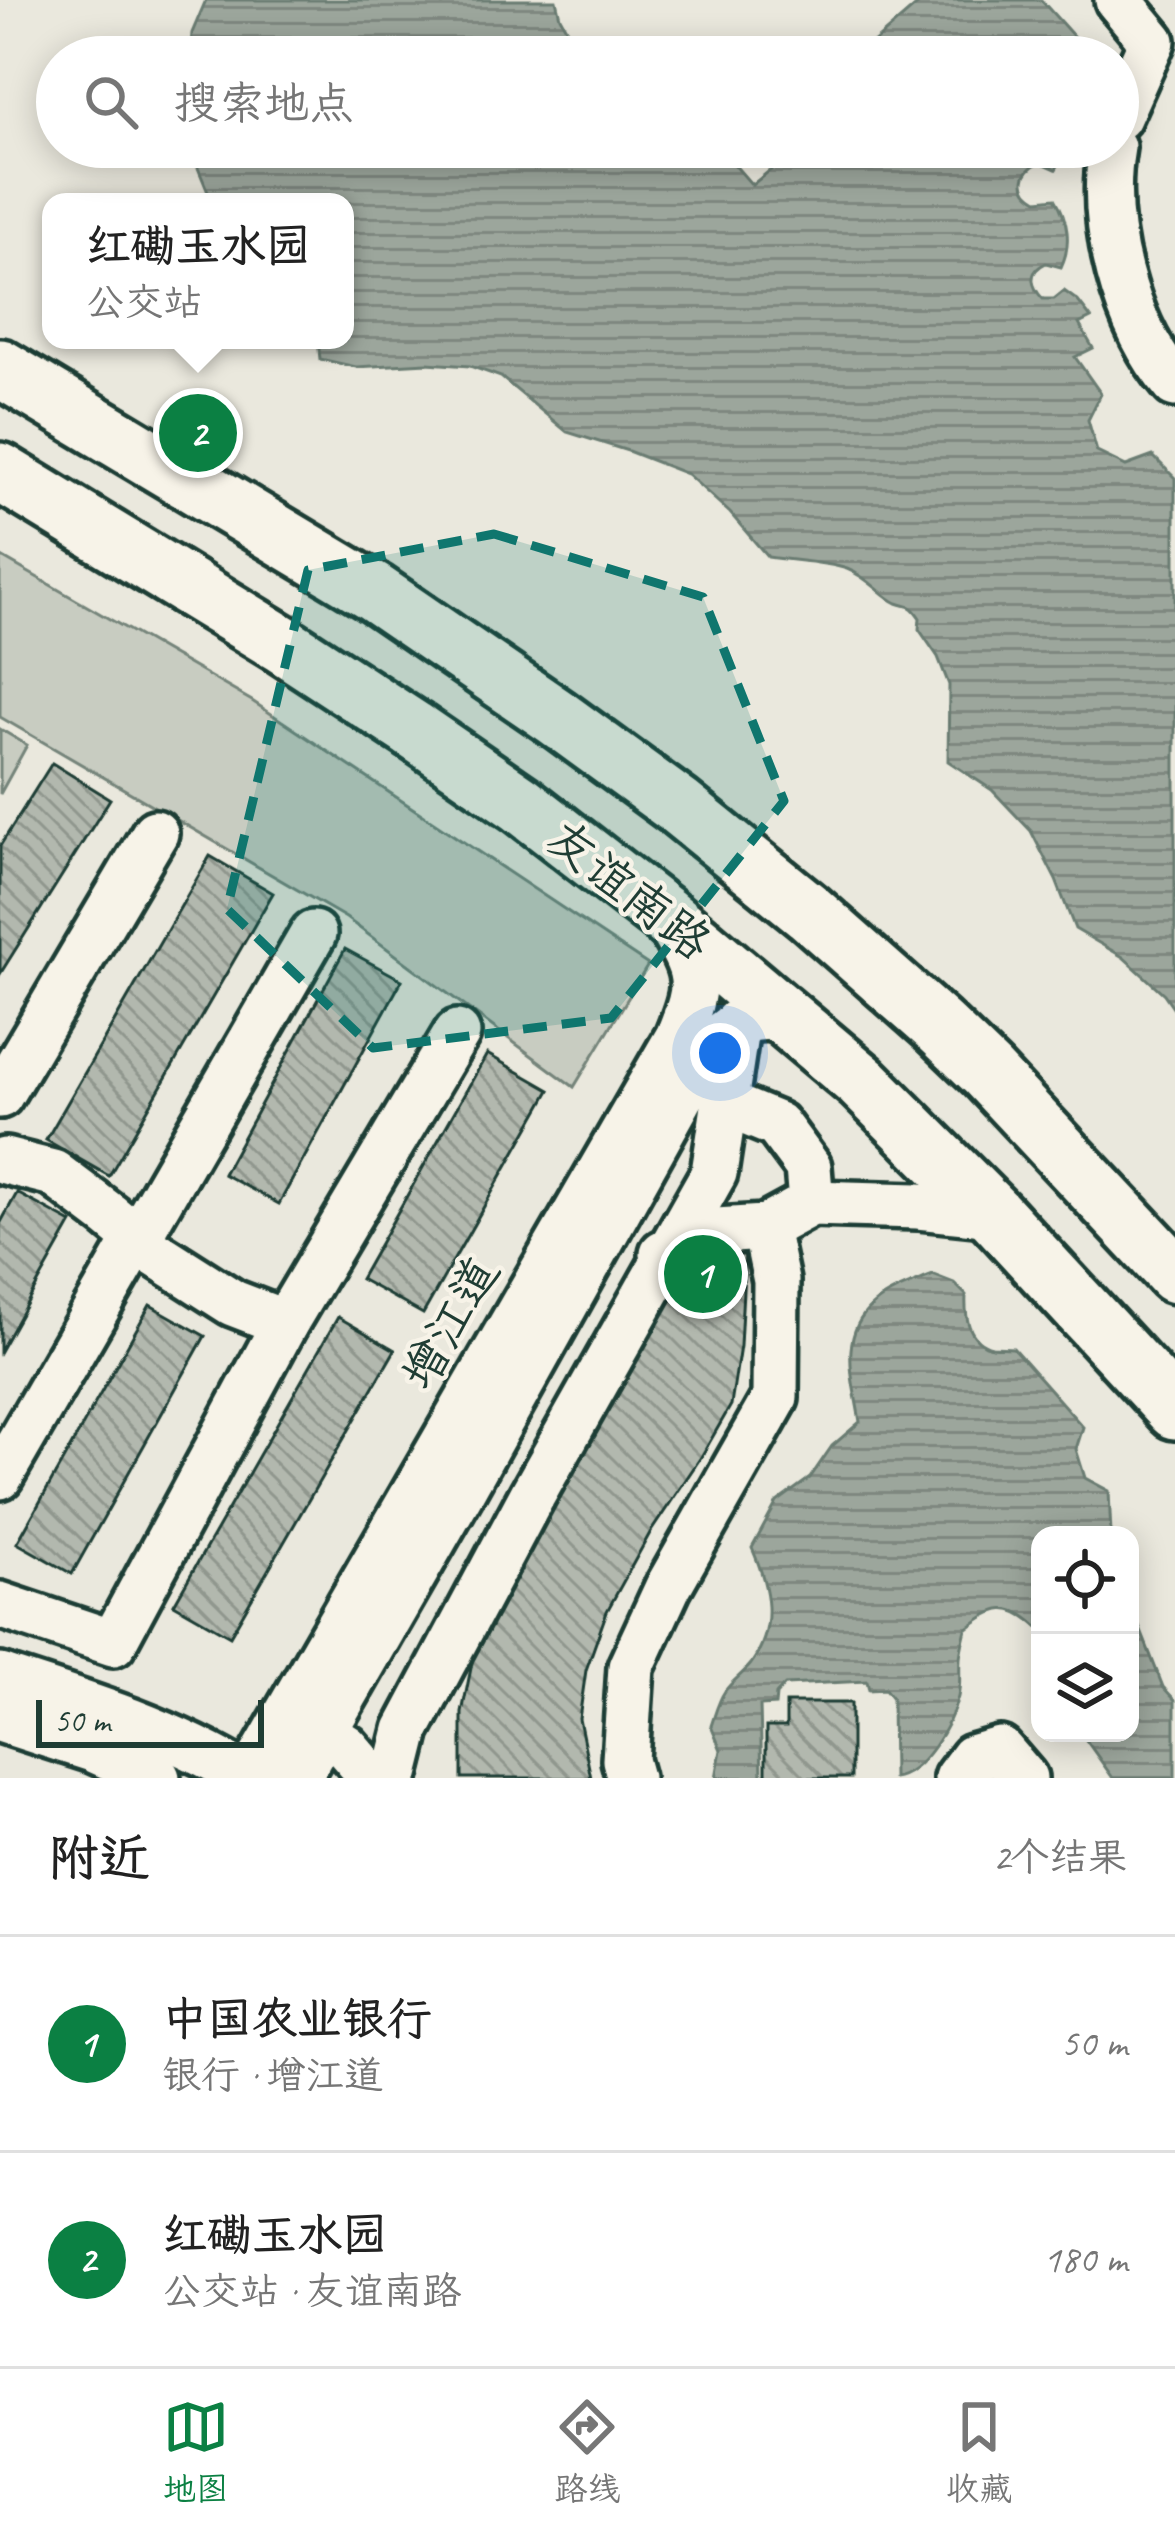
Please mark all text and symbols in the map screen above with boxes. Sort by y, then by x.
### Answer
search box [36,36,1139,168]
icon: search [78,69,144,135]
text: 搜索地点 [174,75,354,132]
popup [42,193,354,349]
text: 红磡玉水园 [85,218,311,275]
text: 公交站 [85,278,203,327]
pin: 2 [159,388,237,478]
street label: 友谊南路 [535,807,723,973]
your location [690,1023,750,1083]
pin: 1 [664,1229,742,1319]
street label: 增江道 [388,1246,512,1400]
map controls [1031,1526,1139,1742]
button: locate [1031,1526,1139,1634]
button: layers [1031,1634,1139,1742]
scale bar [36,1694,264,1747]
text: 50 m [54,1700,110,1742]
text: 附近 [48,1826,150,1890]
text: 2个结果 [992,1833,1127,1882]
text: 中国农业银行 [162,1991,432,2048]
text: 1 [78,2019,96,2068]
text: 50 m [1061,2019,1127,2068]
text: 银行 · 增江道 [162,2051,383,2100]
text: 红磡玉水园 [162,2207,387,2264]
text: 2 [78,2235,96,2284]
text: 180 m [1043,2235,1127,2284]
text: 公交站 · 友谊南路 [162,2267,461,2316]
tab: 地图 [163,2394,229,2510]
tab: 路线 [554,2394,620,2510]
tab: 收藏 [946,2394,1012,2510]

